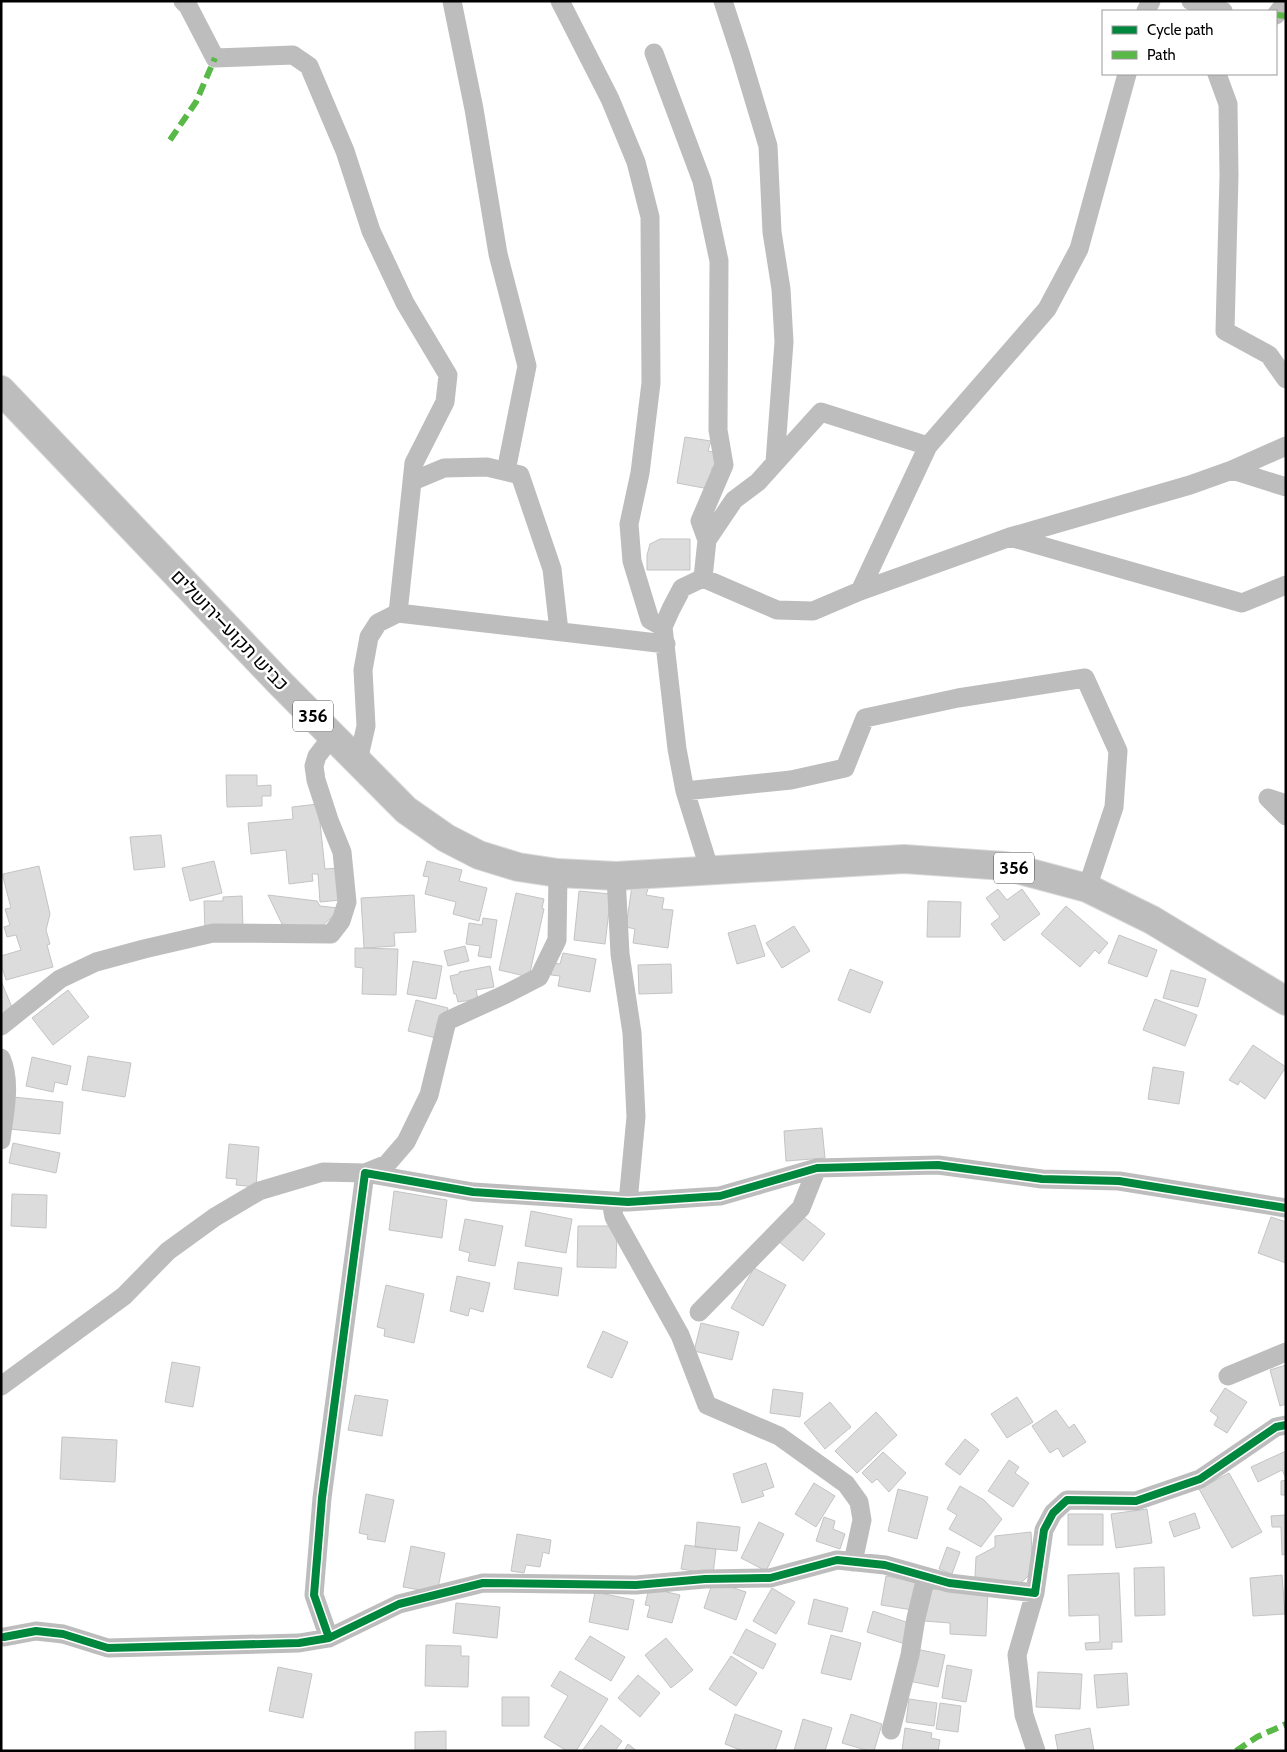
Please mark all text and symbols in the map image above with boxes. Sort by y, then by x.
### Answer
legend [1102,10,1277,75]
text: Cycle path [1147,21,1213,39]
text: Path [1147,46,1176,64]
street label: כביש תקוע–ירושלים [166,565,294,695]
road number: 356 [293,700,333,731]
road number: 356 [994,852,1034,884]

